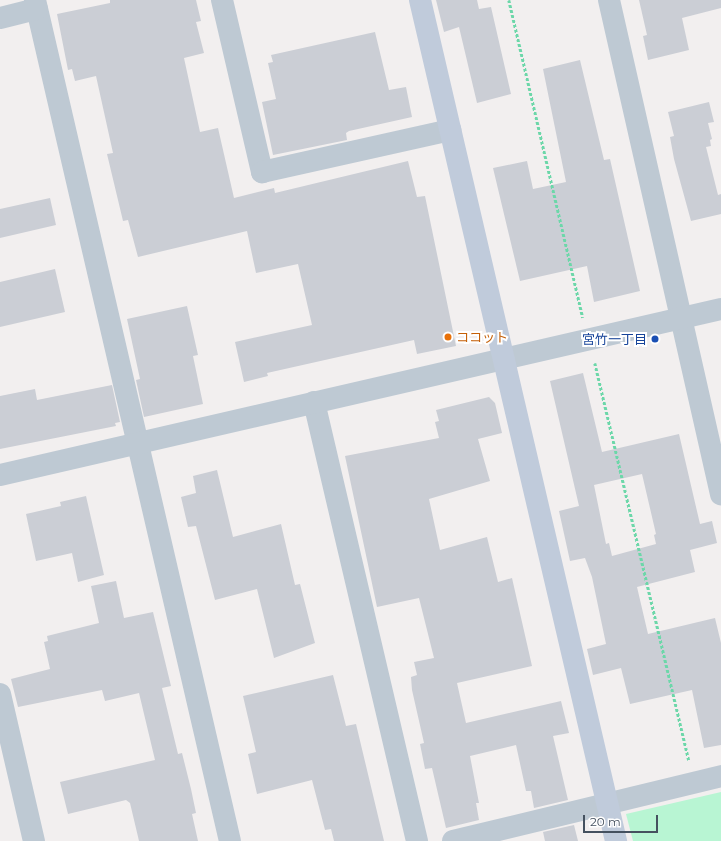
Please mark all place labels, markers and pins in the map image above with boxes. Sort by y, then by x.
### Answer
place label: ココット [456,329,508,345]
place label: 宮竹一丁目 [582,331,647,347]
marker: ココット [443,332,453,342]
marker: 宮竹一丁目 [650,334,660,344]

